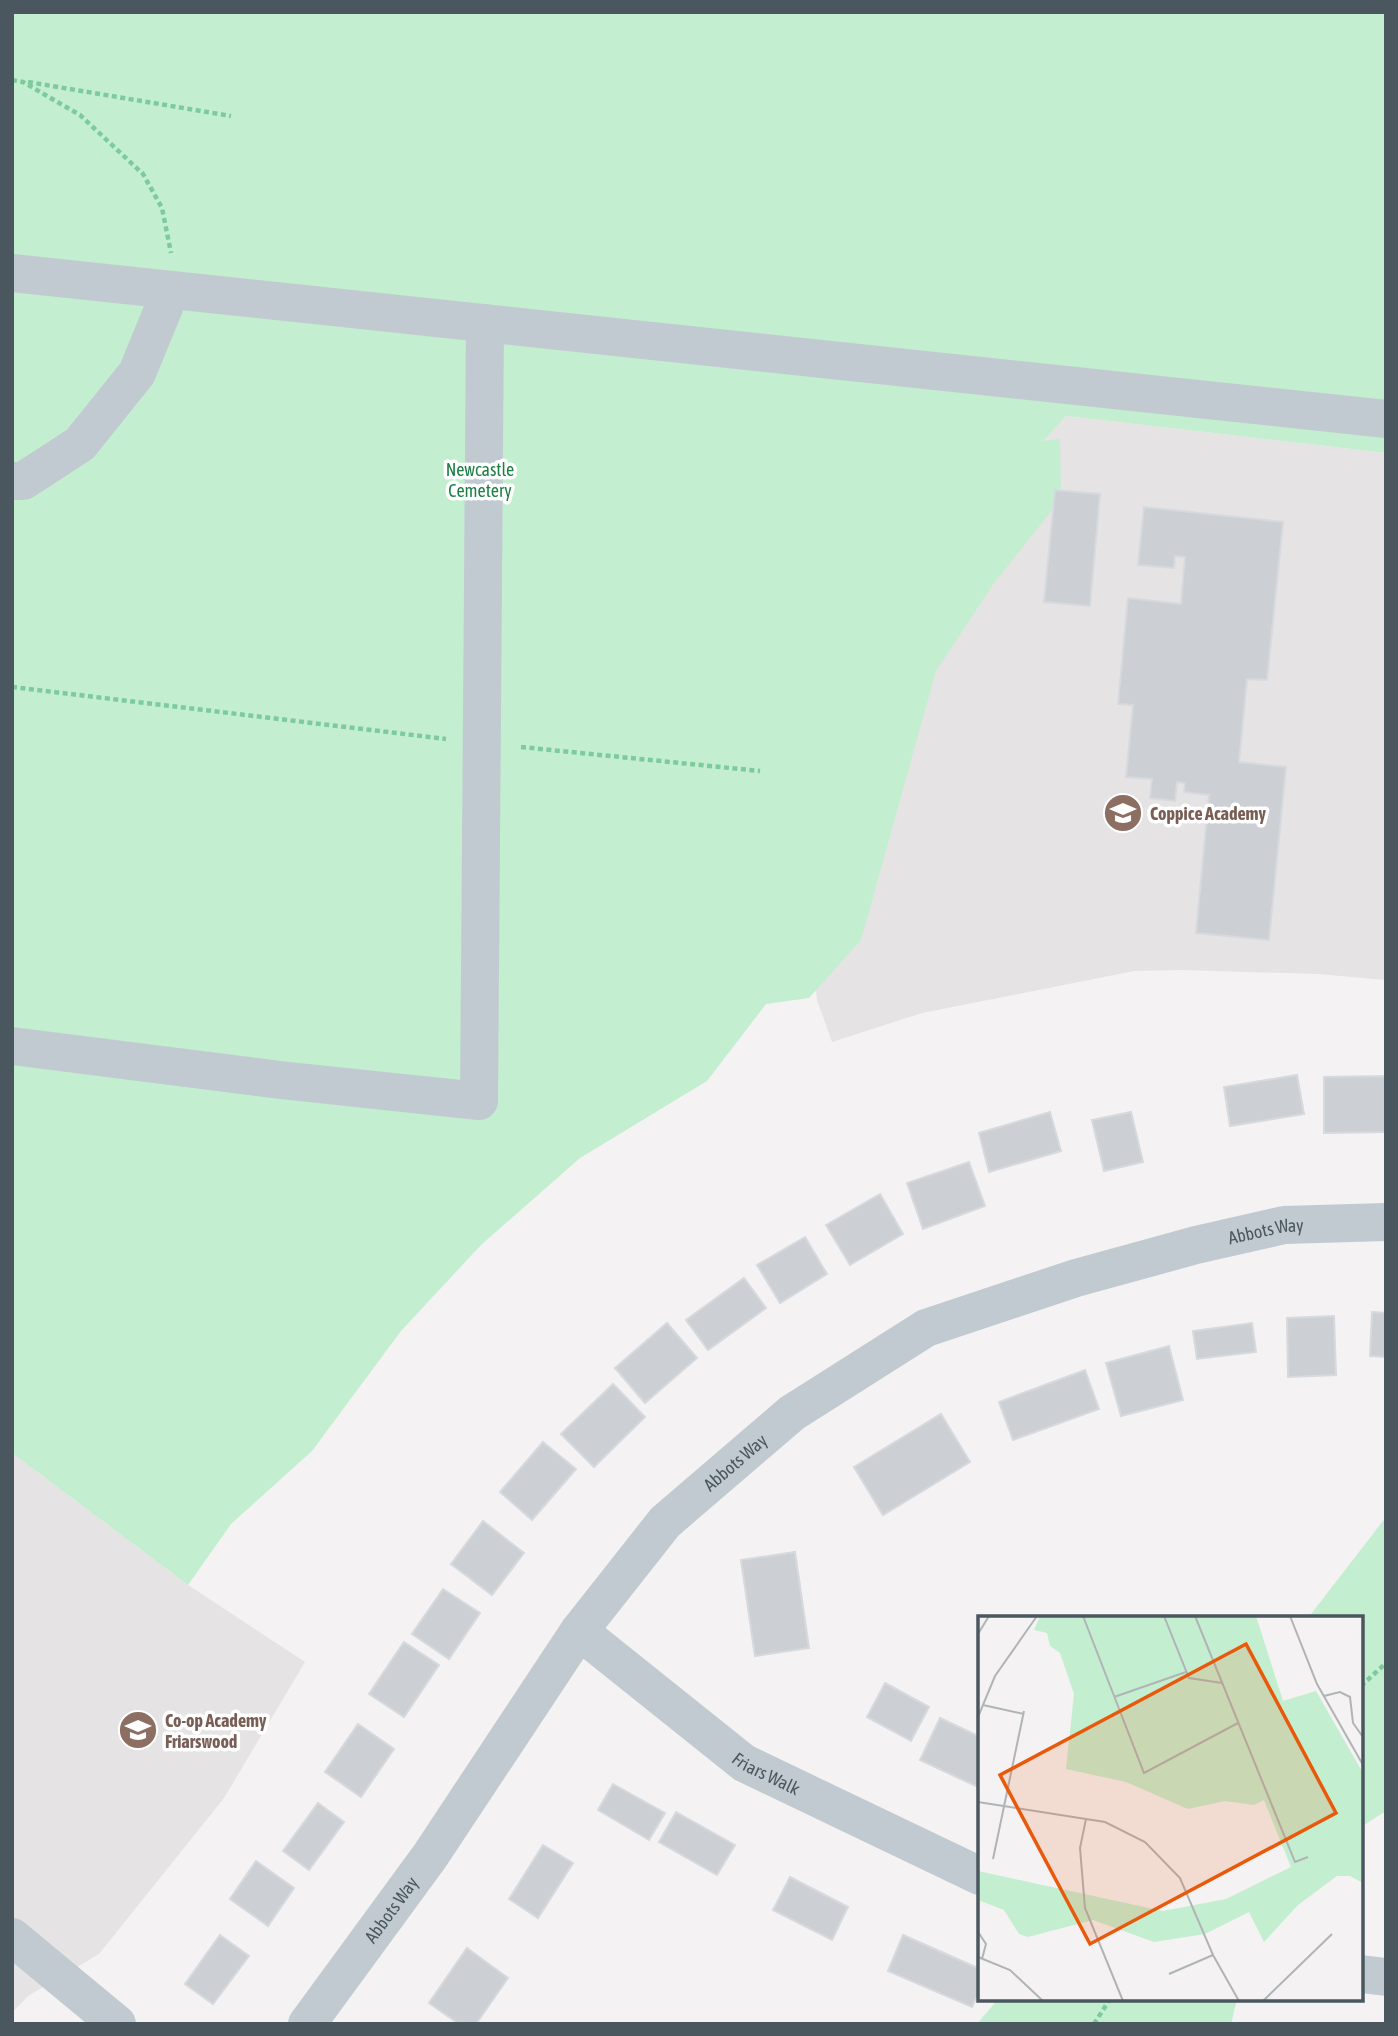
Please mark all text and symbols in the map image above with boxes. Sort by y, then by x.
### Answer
park label: Newcastle Cemetery [446,459,514,501]
school or university icon: Coppice Academy [1102,792,1144,834]
place label: Coppice Academy [1150,803,1267,824]
street label: Abbots Way [1226,1214,1304,1248]
street label: Abbots Way [699,1429,771,1495]
inset map [978,1616,1363,2001]
school or university icon: Co-op Academy Friarswood [117,1709,159,1751]
place label: Co-op Academy Friarswood [165,1710,267,1752]
street label: Friars Walk [728,1748,804,1799]
street label: Abbots Way [360,1872,422,1947]

